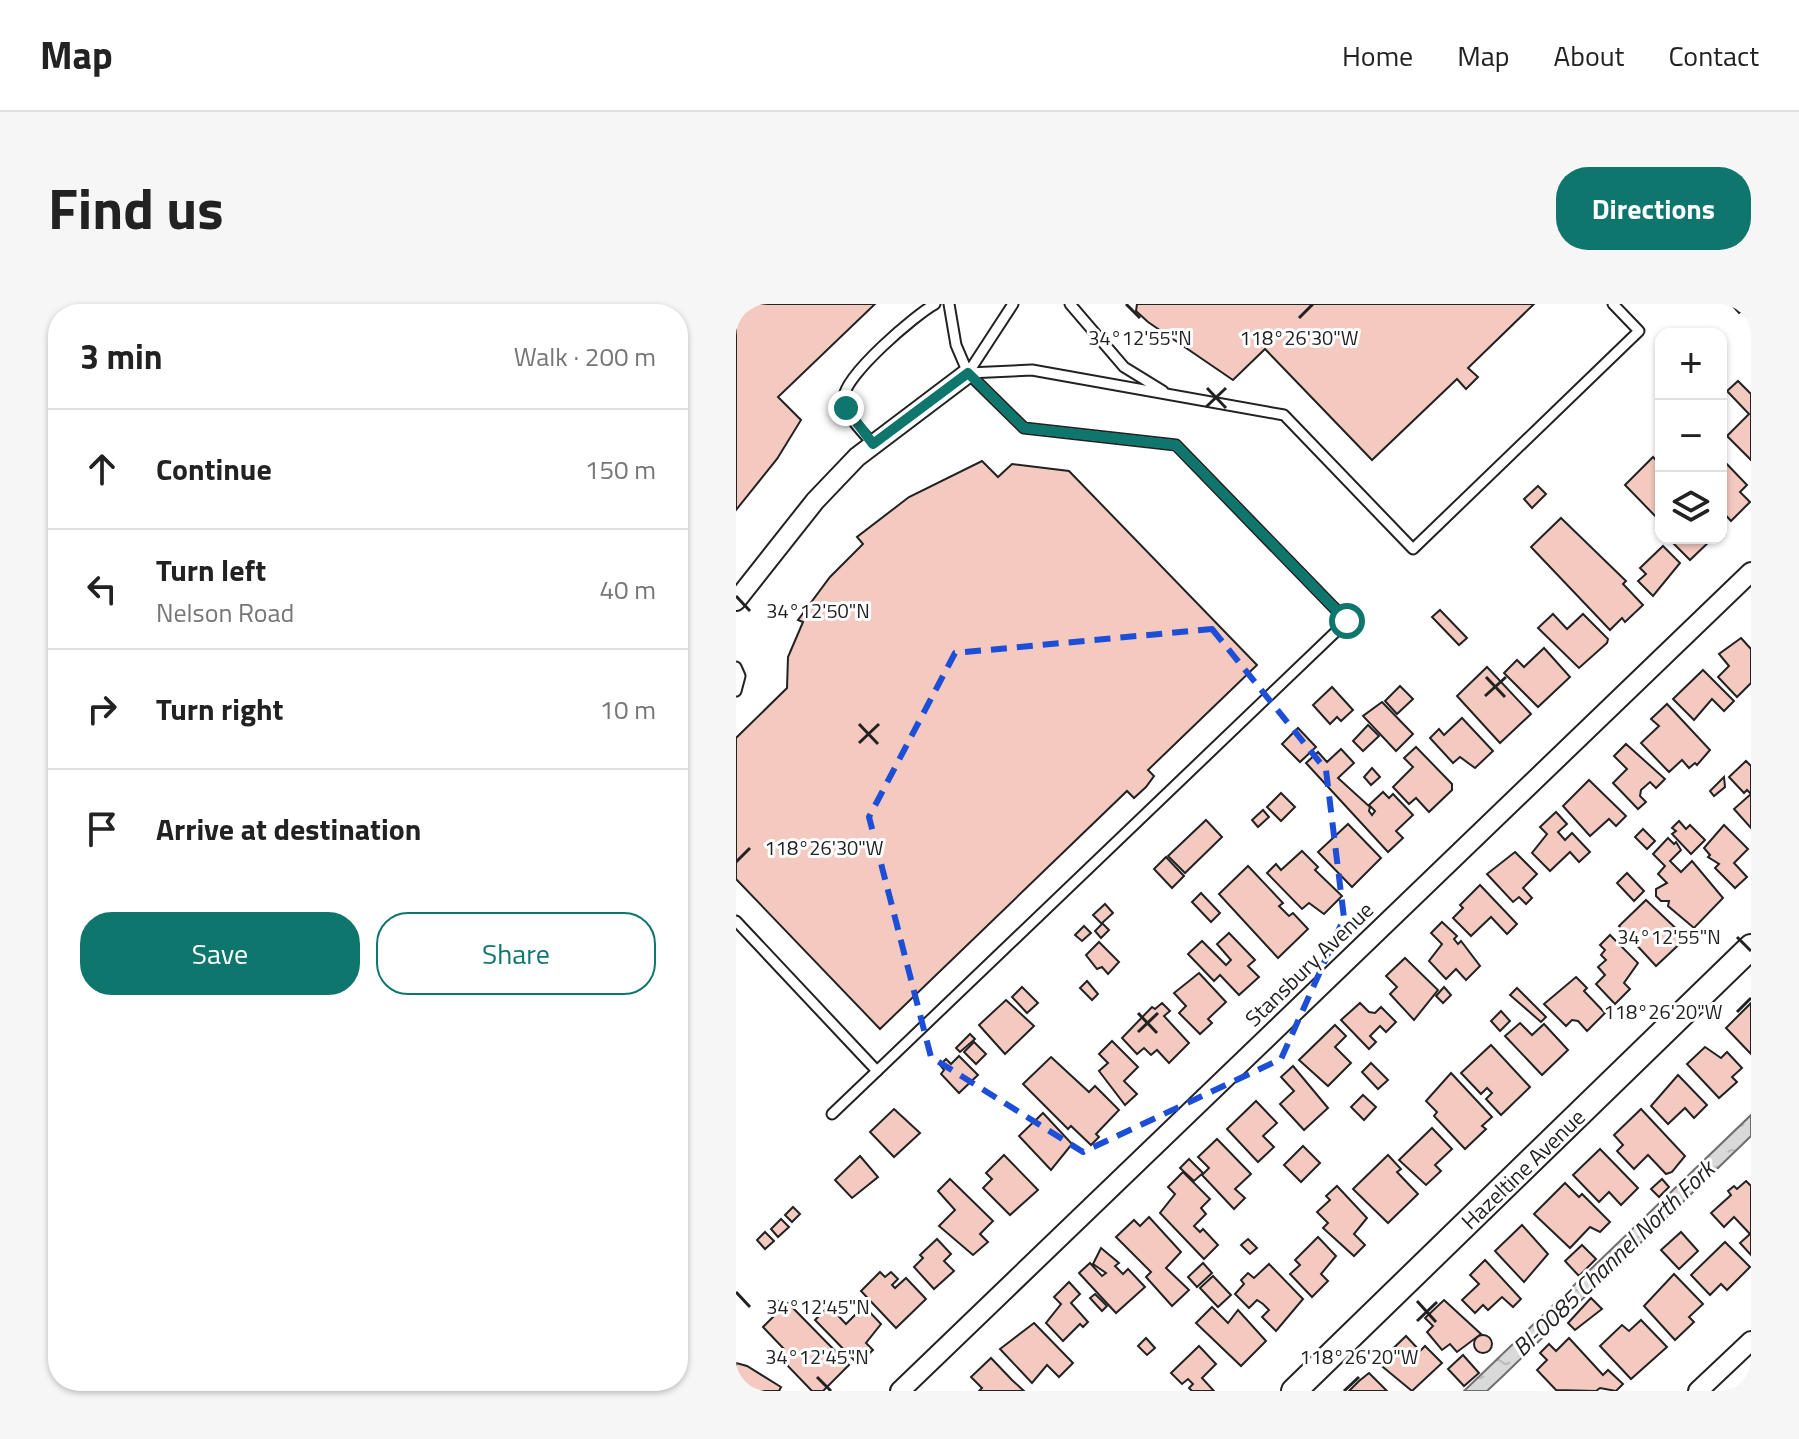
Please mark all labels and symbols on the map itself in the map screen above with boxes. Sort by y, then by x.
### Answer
text: 34°12'55"N [1088,322,1192,353]
text: 118°26'30"W [1240,322,1359,353]
route end [828,390,864,426]
text: 34°12'50"N [766,595,870,626]
route start [1329,603,1365,639]
text: 118°26'30"W [765,832,884,863]
street label: Stansbury Avenue [1237,894,1381,1034]
text: 34°12'55"N [1617,921,1721,952]
text: 118°26'20"W [1604,996,1723,1027]
street label: Hazeltine Avenue [1453,1101,1593,1237]
water label: BI-0085 Channel North Fork [1504,1149,1725,1364]
text: 34°12'45"N [766,1291,870,1322]
text: 34°12'45"N [765,1341,869,1372]
text: 118°26'20"W [1300,1341,1419,1372]

